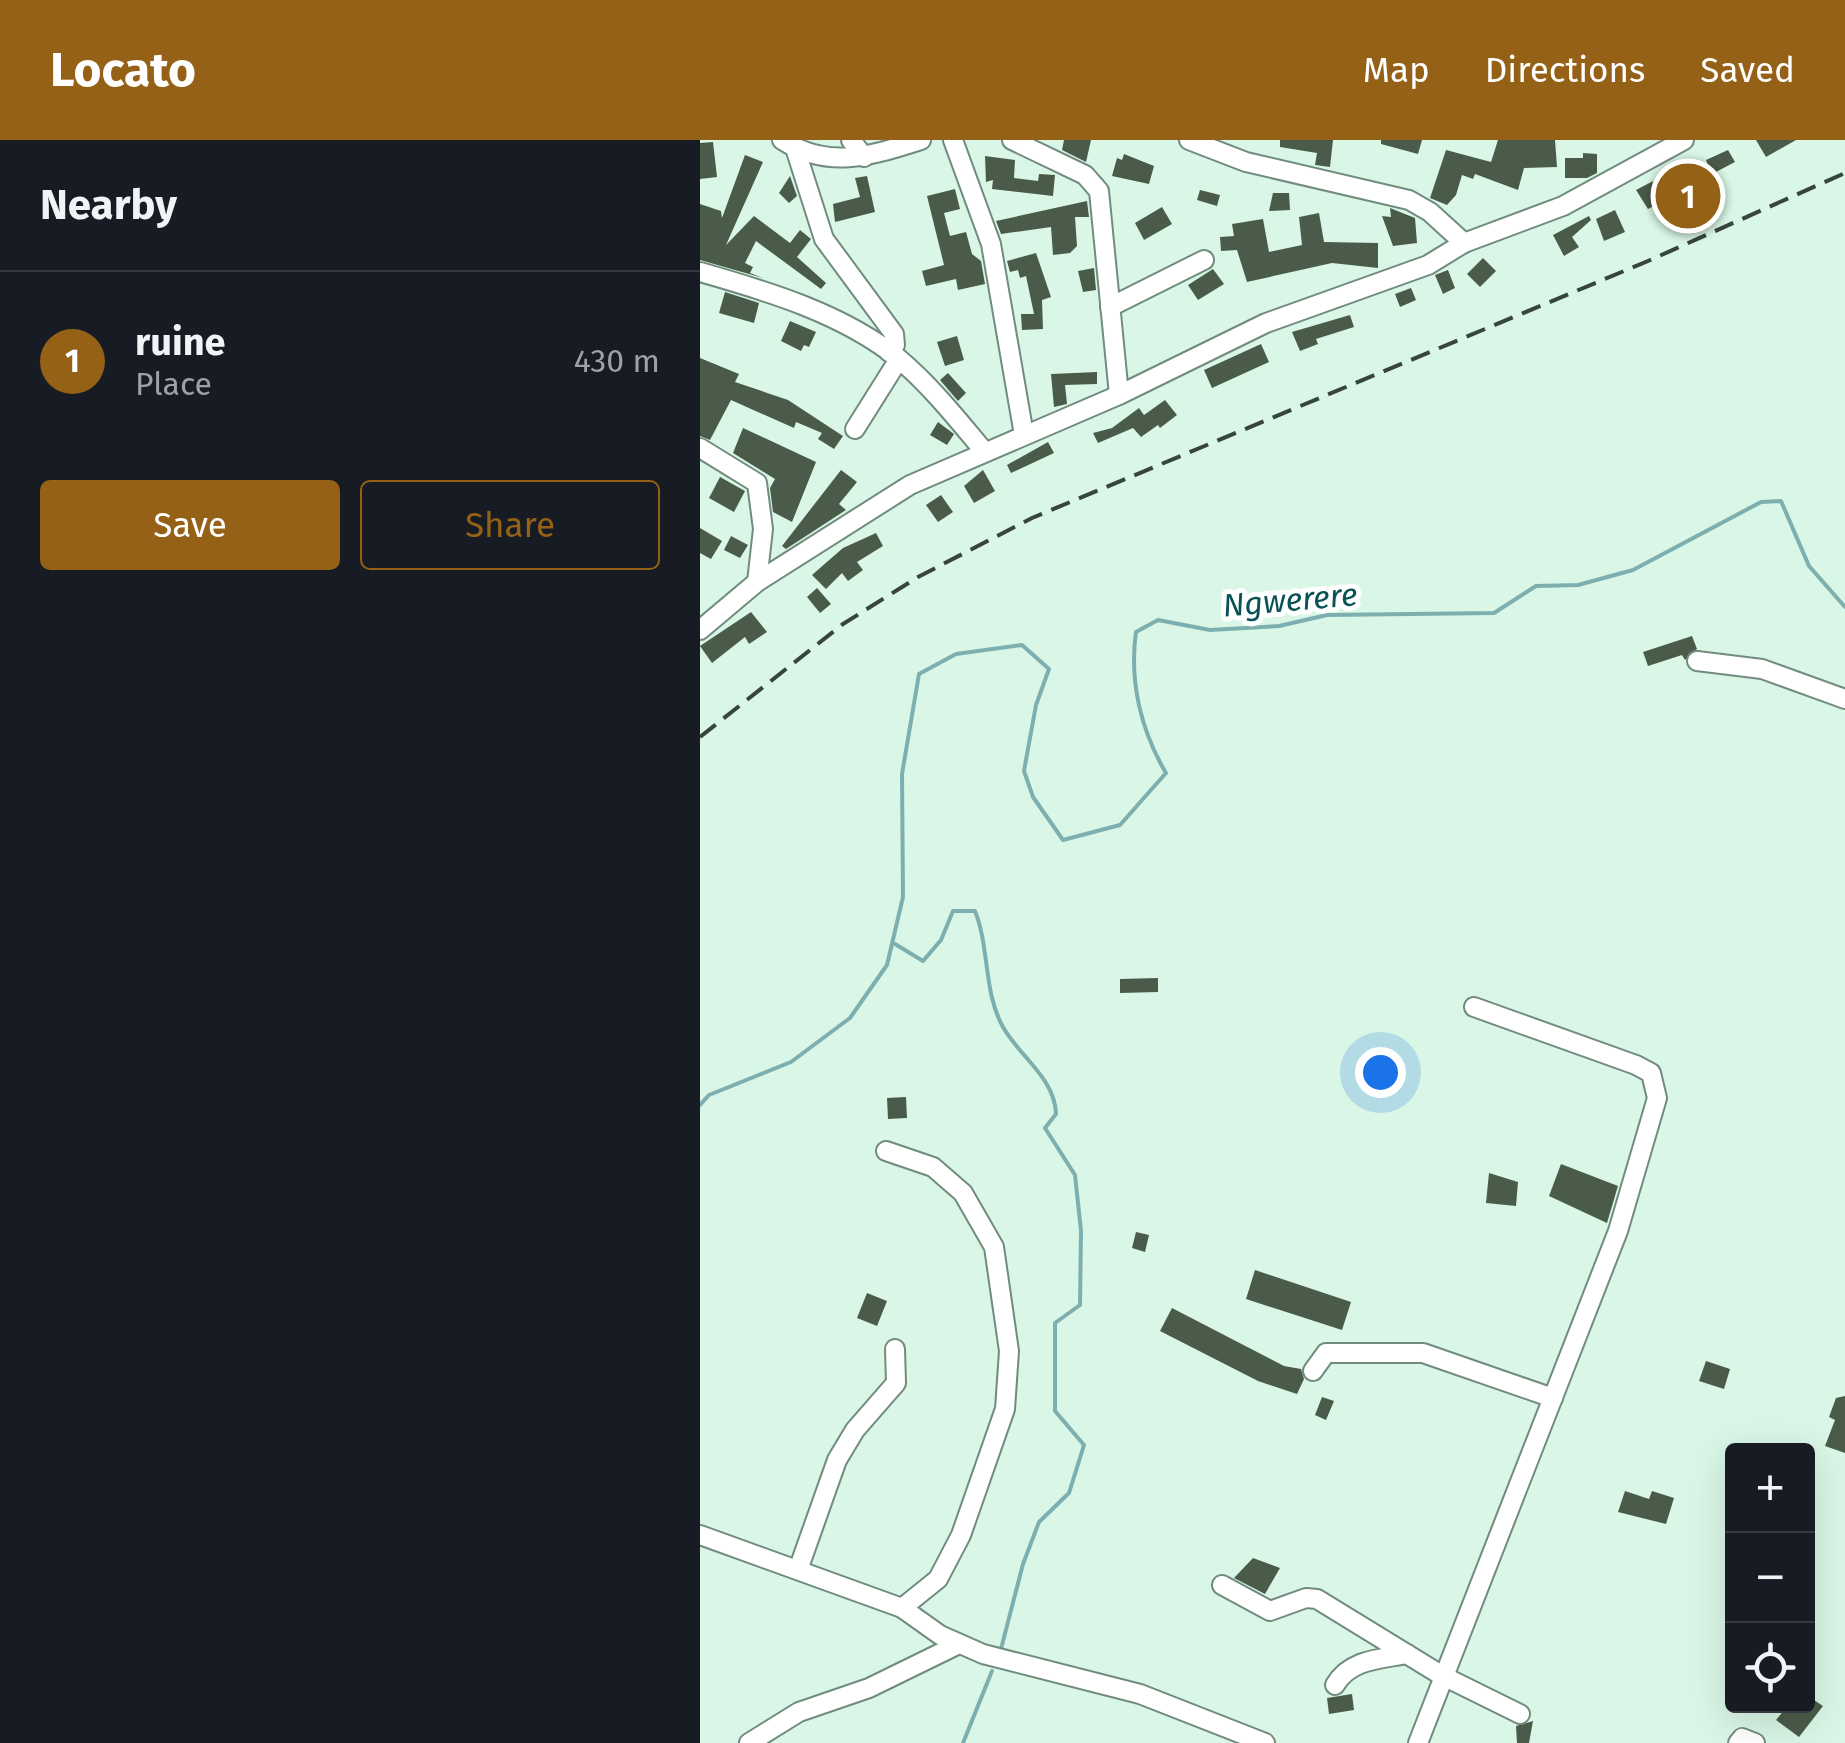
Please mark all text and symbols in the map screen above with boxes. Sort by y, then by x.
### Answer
text: Locato [50,41,196,99]
text: Map [1363,49,1430,91]
text: Directions [1485,49,1645,91]
text: Saved [1700,49,1795,91]
pin: 1 [1656,158,1720,234]
text: Nearby [40,180,177,230]
text: ruine [135,319,226,365]
text: 1 [65,342,80,380]
text: 430 m [574,342,660,380]
text: Place [135,365,212,403]
button: Save [40,480,340,570]
button: Share [360,480,660,570]
water label: Ngwerere [1221,575,1359,625]
your location [1355,1047,1406,1098]
map controls [1725,1443,1815,1713]
button: + [1725,1443,1815,1533]
button: − [1725,1533,1815,1623]
button: locate [1725,1623,1815,1713]

